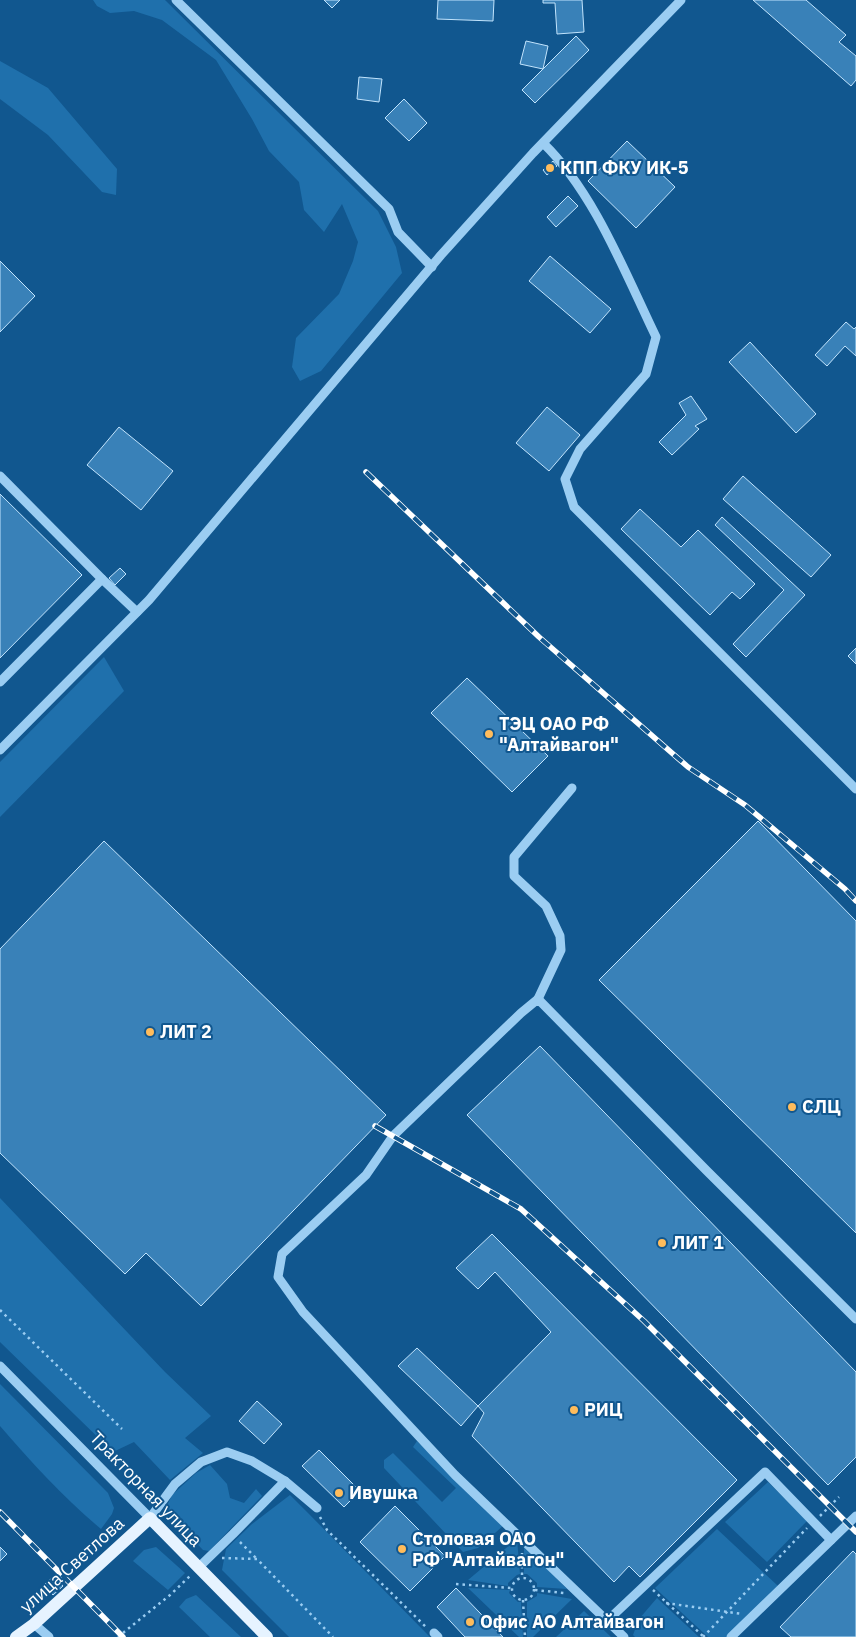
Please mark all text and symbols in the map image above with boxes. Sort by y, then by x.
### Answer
place label: КПП ФКУ ИК-5 [560,156,689,179]
marker: КПП ФКУ ИК-5 [544,162,556,174]
place label: ТЭЦ ОАО РФ "Алтайвагон" [499,712,619,756]
marker: ТЭЦ ОАО РФ "Алтайвагон" [483,728,495,740]
place label: ЛИТ 2 [160,1020,212,1043]
marker: ЛИТ 2 [144,1026,156,1038]
place label: СЛЦ [802,1095,841,1118]
marker: СЛЦ [786,1101,798,1113]
place label: ЛИТ 1 [672,1231,724,1254]
marker: ЛИТ 1 [656,1237,668,1249]
place label: РИЦ [584,1398,623,1421]
marker: РИЦ [568,1404,580,1416]
street label: Тракторная улица [85,1426,208,1552]
place label: Ивушка [349,1481,418,1504]
marker: Ивушка [333,1487,345,1499]
street label: улица Светлова [15,1511,129,1618]
place label: Столовая ОАО РФ "Алтайвагон" [412,1527,564,1571]
marker: Столовая ОАО РФ "Алтайвагон" [396,1543,408,1555]
place label: Офис АО Алтайвагон [480,1610,664,1633]
marker: Офис АО Алтайвагон [464,1616,476,1628]

